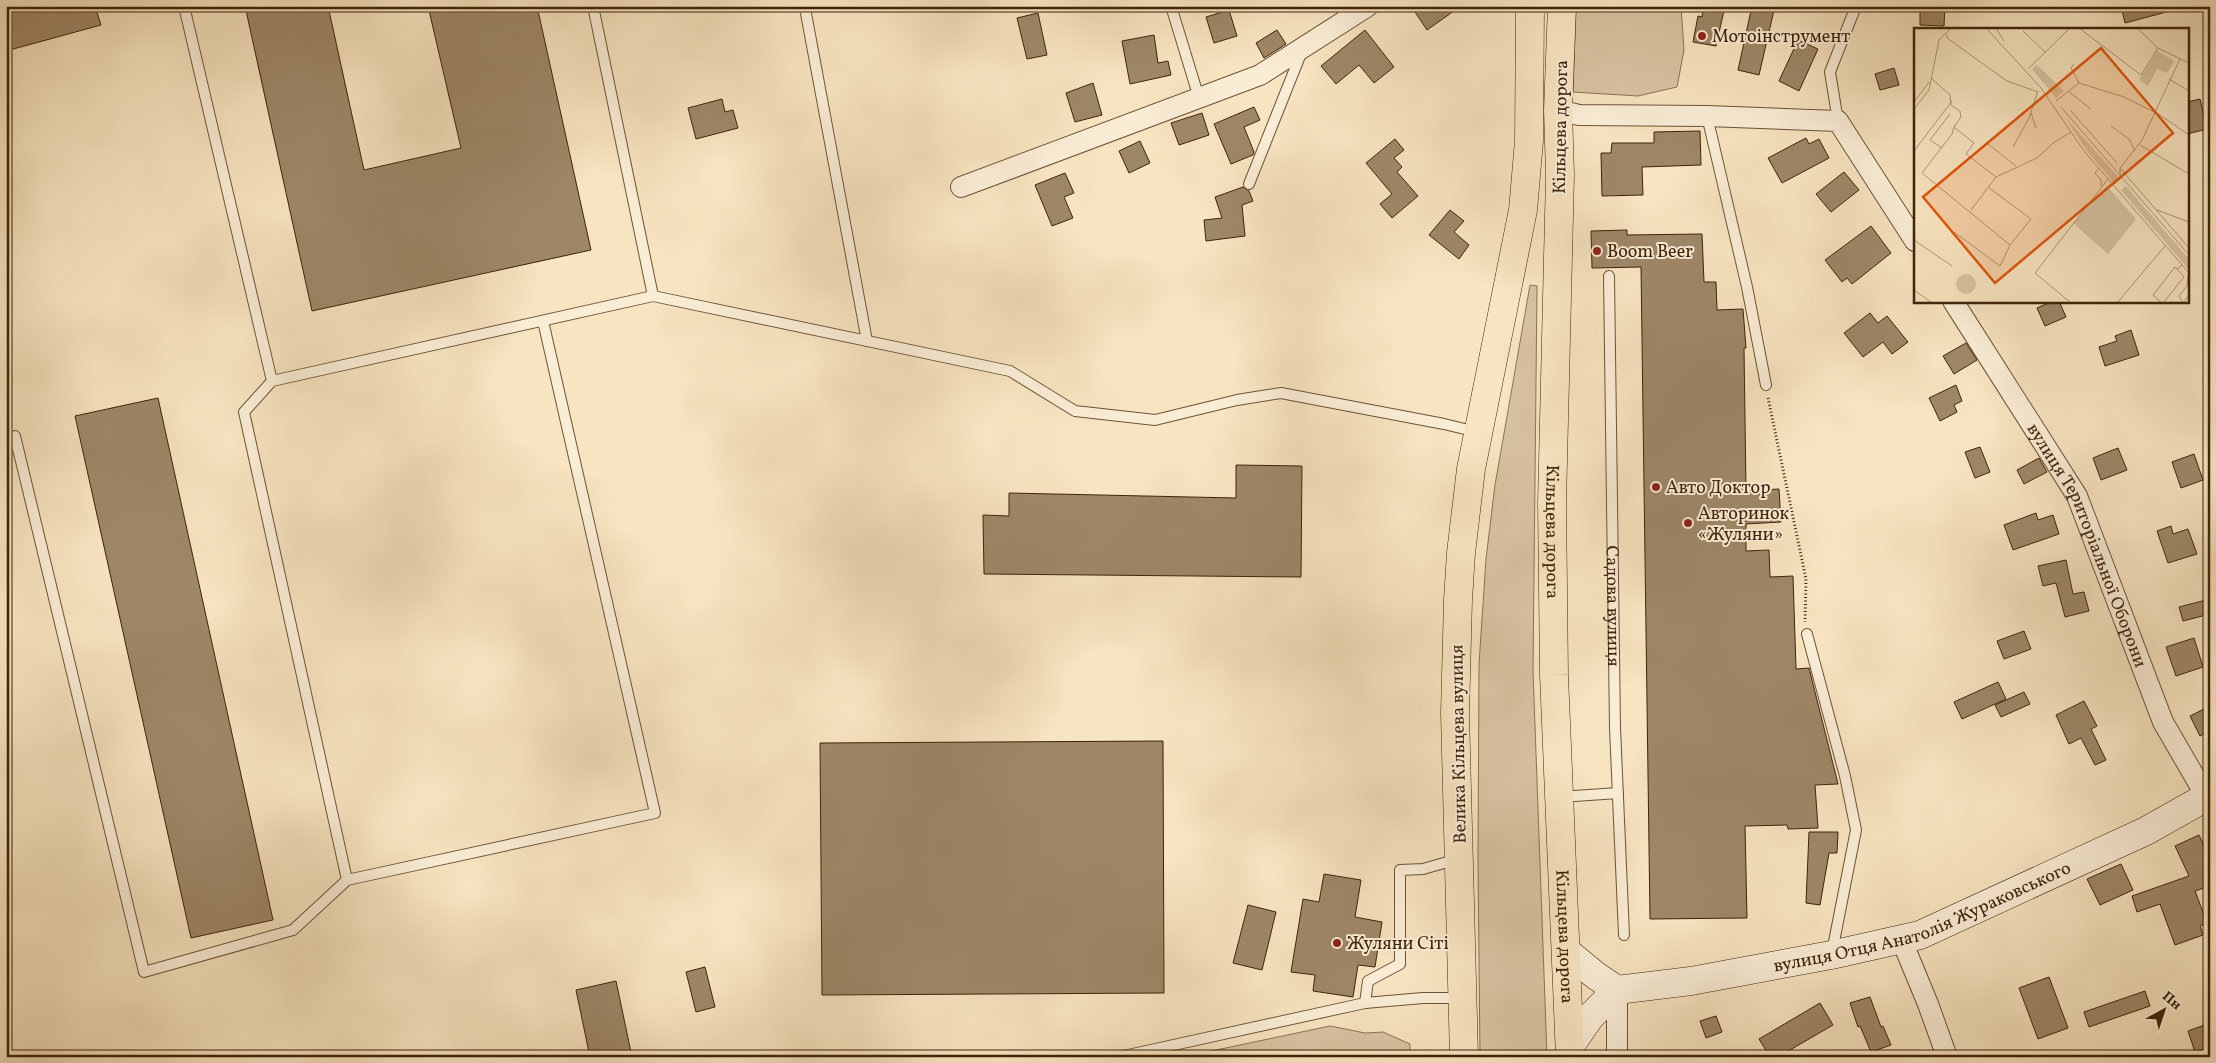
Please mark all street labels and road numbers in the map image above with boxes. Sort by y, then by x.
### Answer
street label: Кільцева дорога [1548,60,1575,194]
street label: вулиця Територіальної Оборони [2020,419,2152,671]
street label: Кільцева дорога [1538,464,1564,599]
street label: Садова вулиця [1599,545,1625,667]
street label: Велика Кільцева вулиця [1445,644,1474,844]
street label: вулиця Отця Анатолія Жураковського [1772,856,2075,979]
street label: Кільцева дорога [1548,869,1579,1004]

